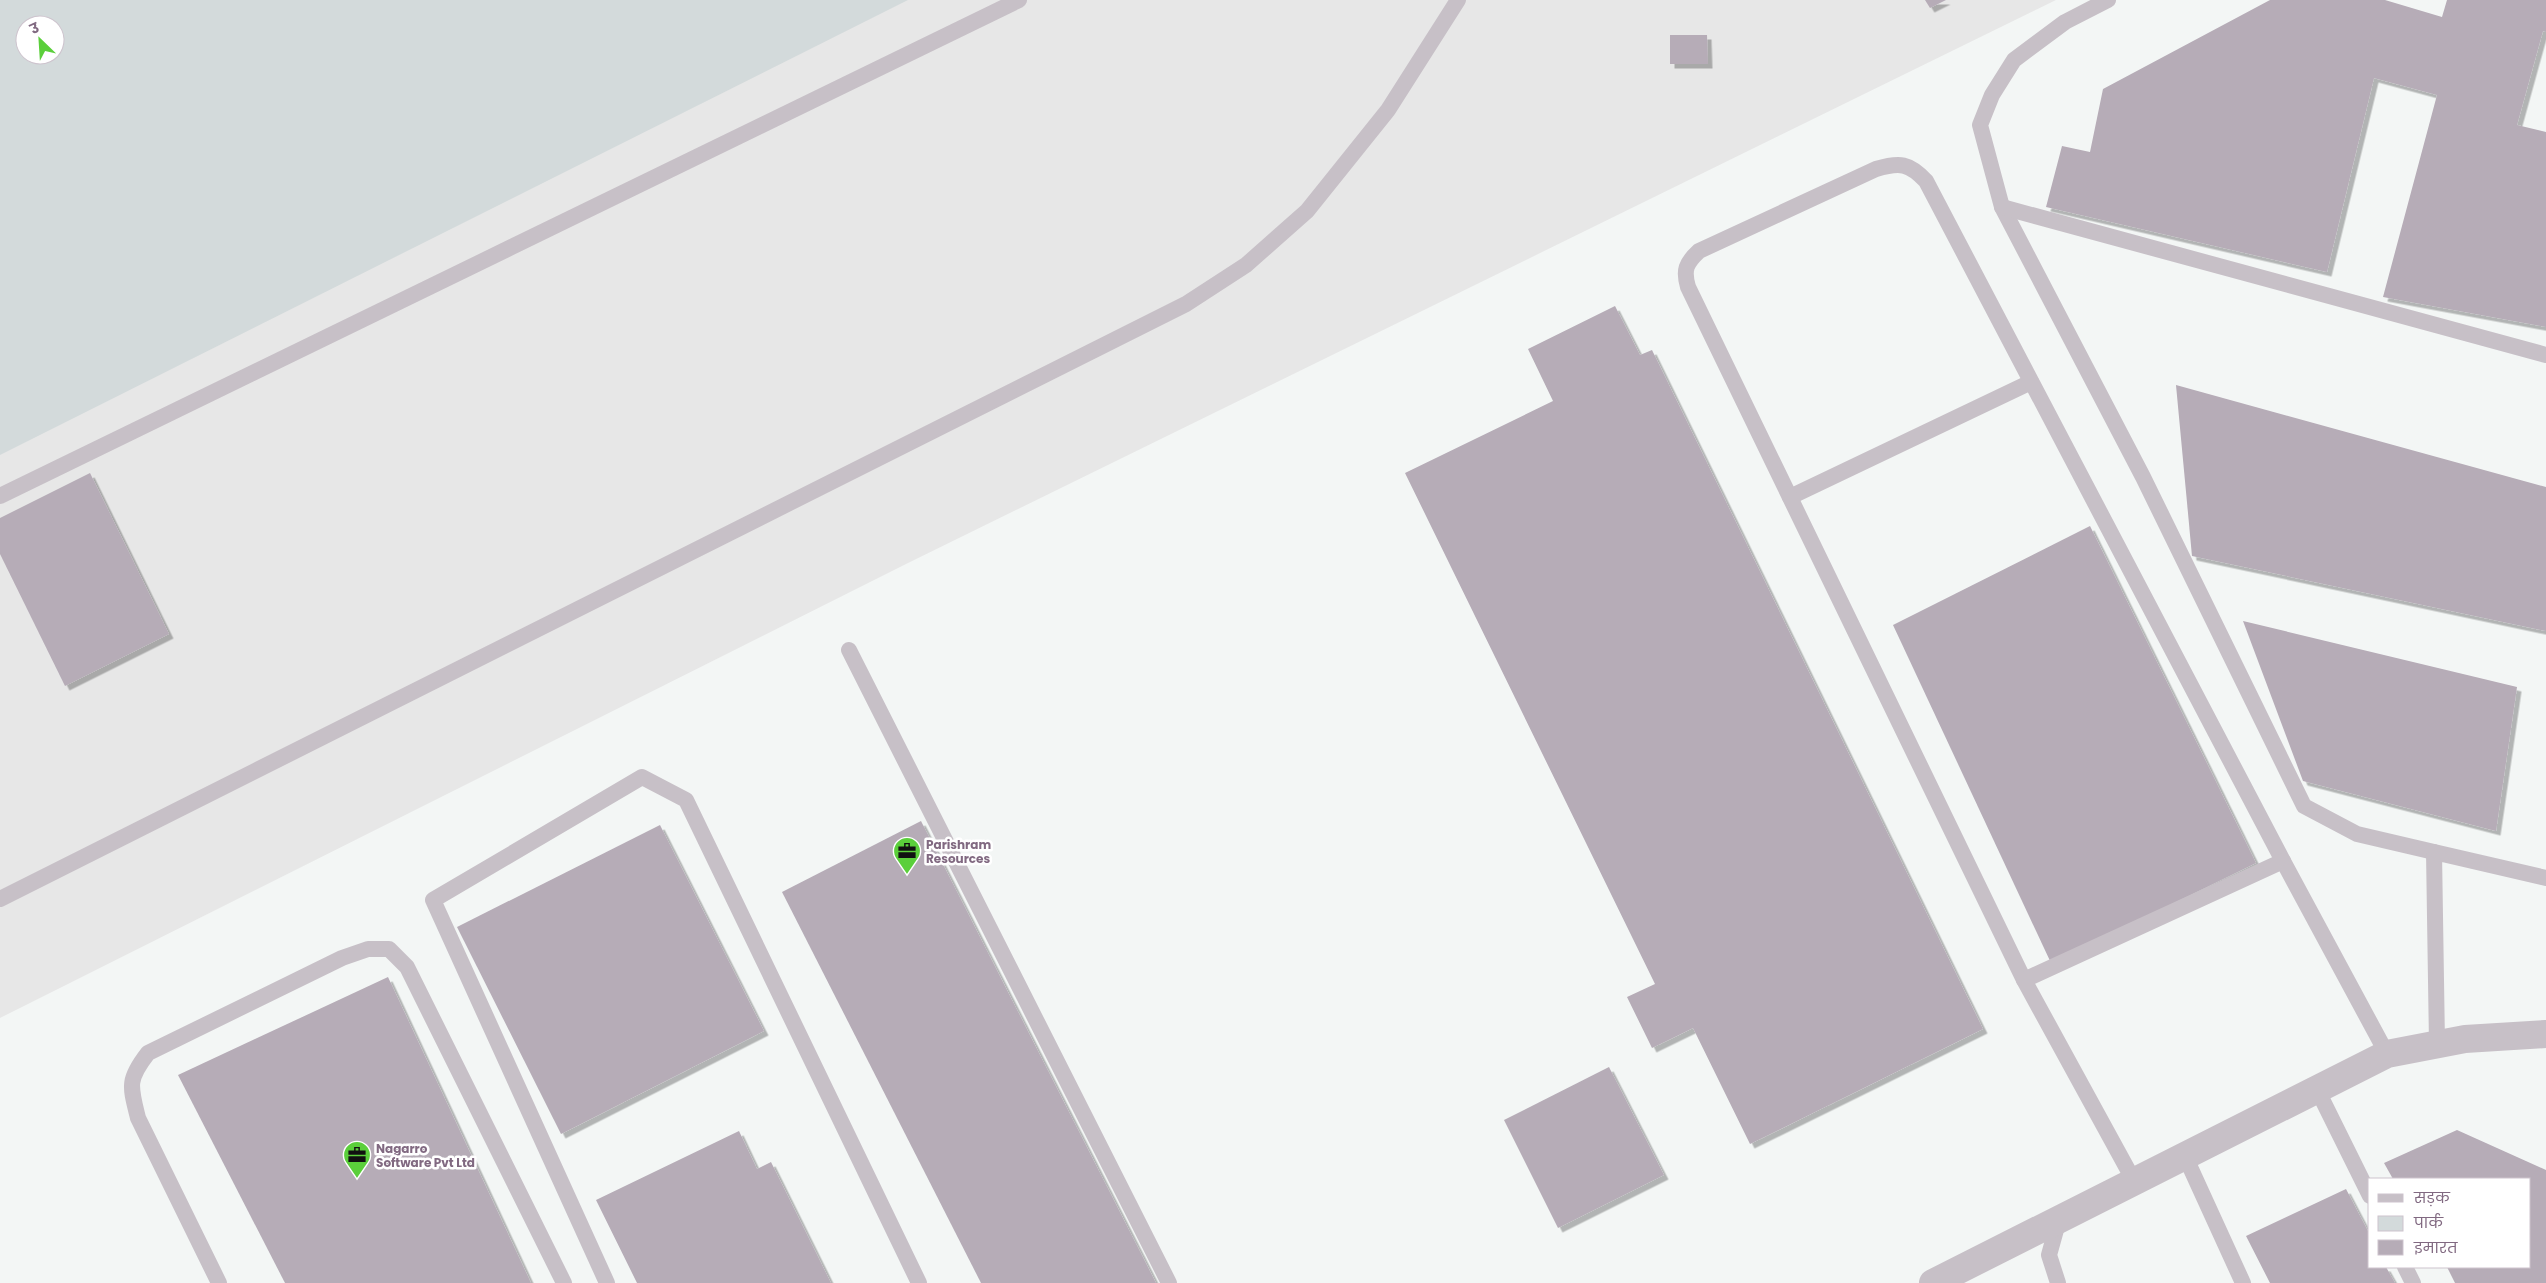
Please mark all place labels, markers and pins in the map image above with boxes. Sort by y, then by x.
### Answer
office icon: Parishram Resources [892,836,922,875]
place label: Parishram Resources [926,836,991,867]
office icon: Nagarro Software Pvt Ltd [342,1140,372,1179]
place label: Nagarro Software Pvt Ltd [376,1140,475,1171]

